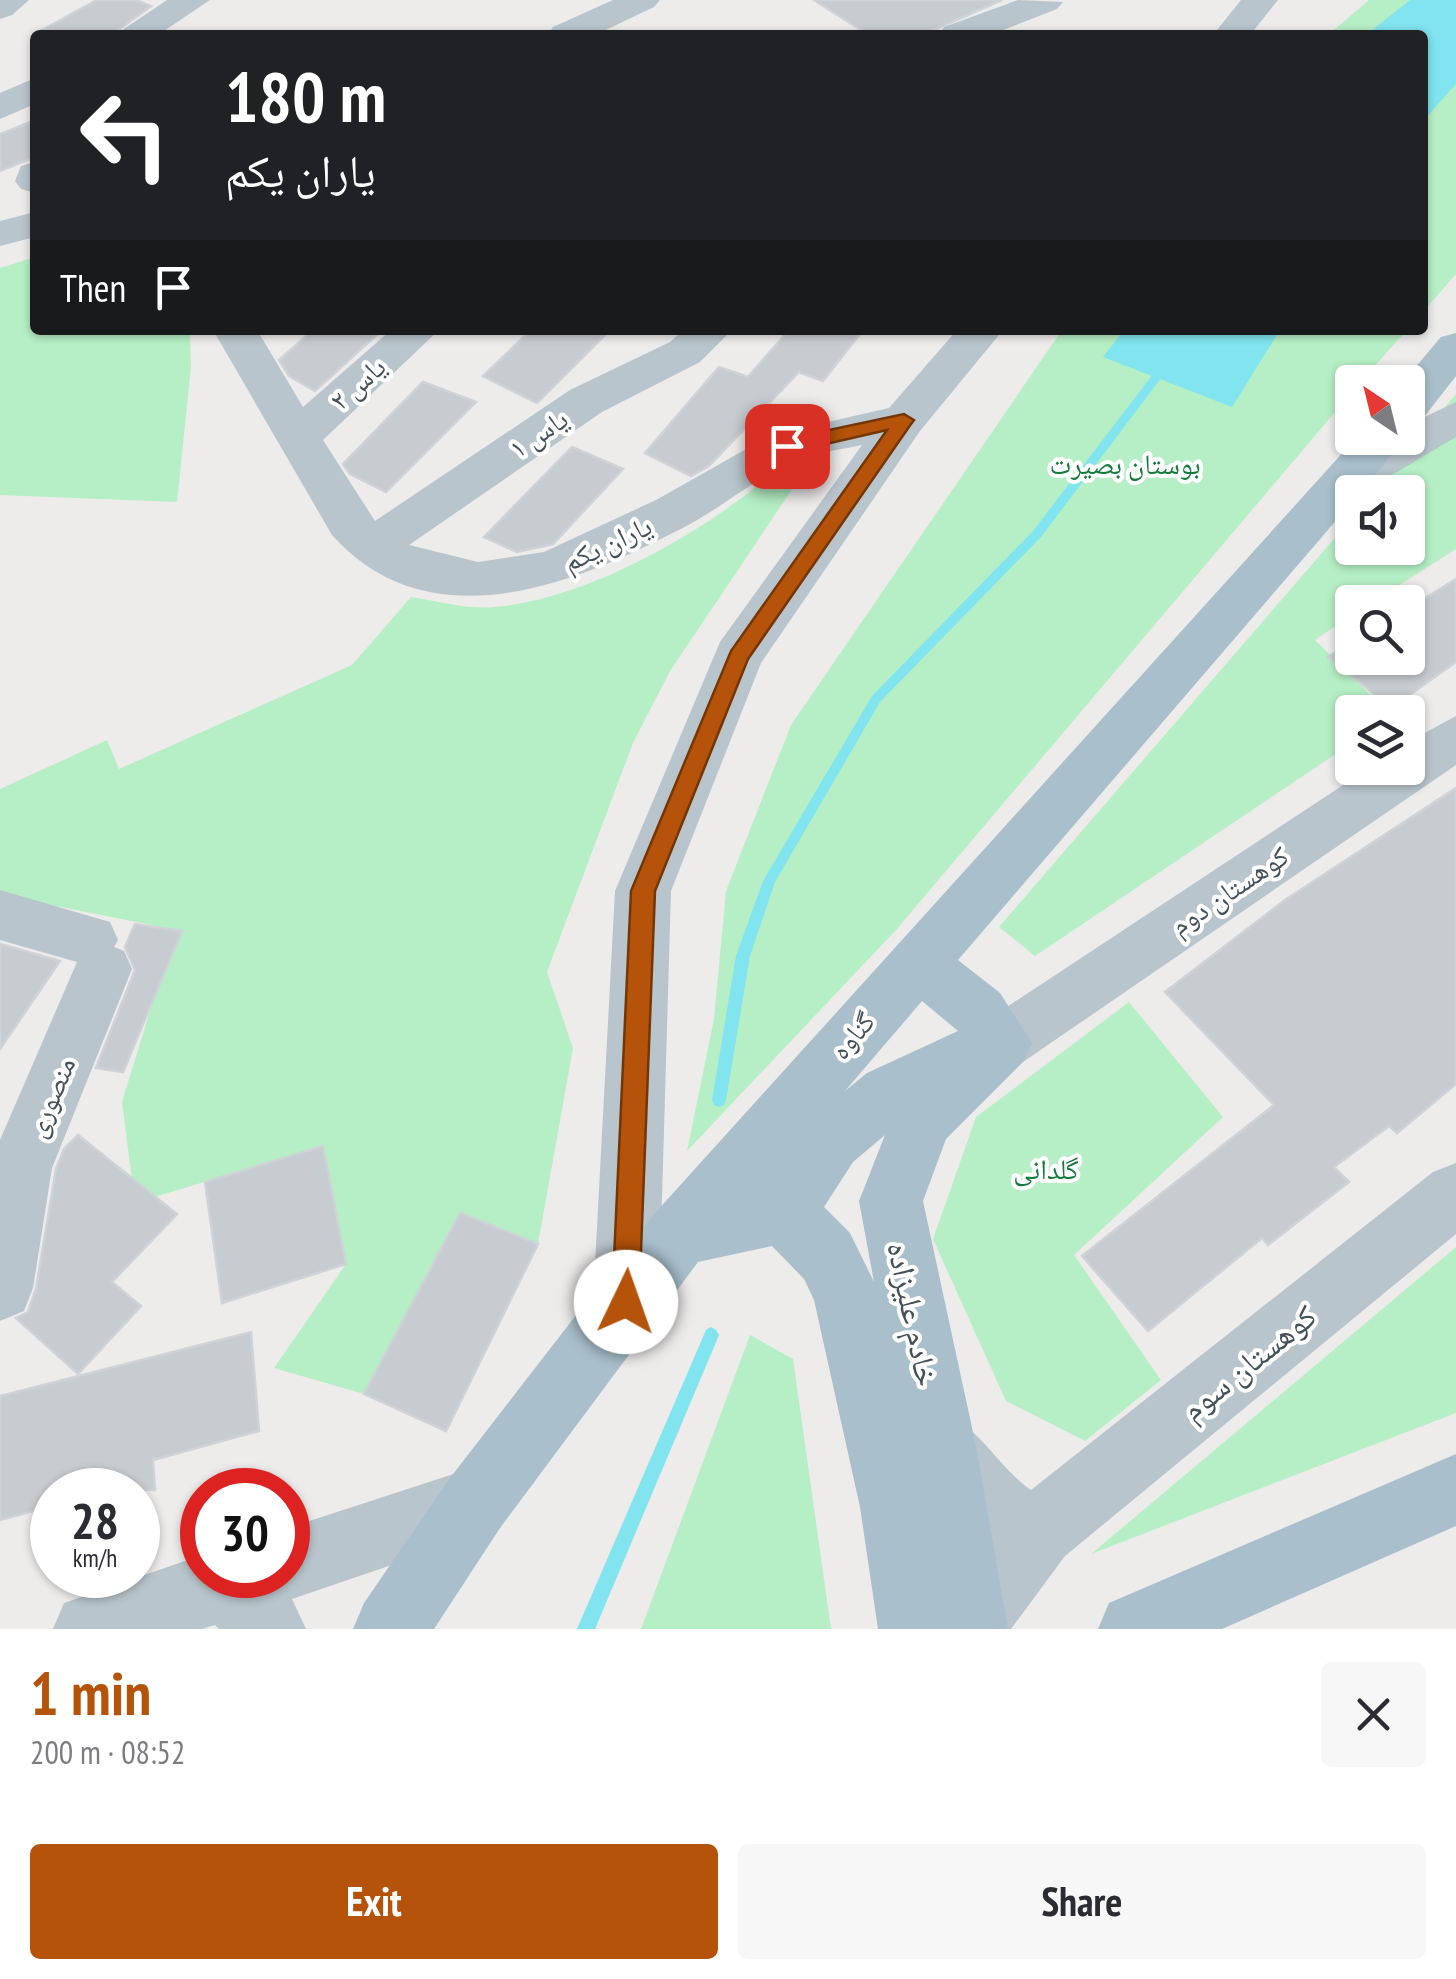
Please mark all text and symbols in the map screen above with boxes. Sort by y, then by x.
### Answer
text: 180 m [225,51,386,141]
icon: left [60,70,190,200]
text: یاران یکم [225,141,376,199]
icon: arrive [146,260,201,315]
text: Then [60,263,126,312]
street label: یاس ۲ [321,348,393,418]
north arrow [1335,365,1425,455]
map controls [1335,365,1425,785]
street label: یاس ۱ [501,400,575,466]
pin [745,404,830,489]
icon: arrive [760,419,815,474]
park label: بوستان بصیرت [1049,445,1201,482]
button: sound [1335,475,1425,565]
street label: یاران یکم [557,506,658,580]
button: search [1335,585,1425,675]
button: layers [1335,695,1425,785]
street label: کوهستان دوم [1163,837,1296,944]
street label: گناوه [821,1003,883,1067]
street label: منصوری [17,1051,83,1143]
park label: گلدانی [1013,1150,1079,1187]
street label: خادم علیزاده [877,1238,950,1390]
position arrow [574,1250,678,1354]
street label: کوهستان سوم [1172,1295,1325,1430]
speed limit sign: 30 [180,1468,310,1598]
text: 28 [71,1488,119,1553]
text: km/h [73,1542,117,1574]
text: 1 min [30,1654,151,1732]
button: close [1321,1662,1426,1767]
text: 200 m · 08:52 [30,1731,185,1773]
button: Exit [30,1844,718,1959]
button: Share [738,1844,1426,1959]

